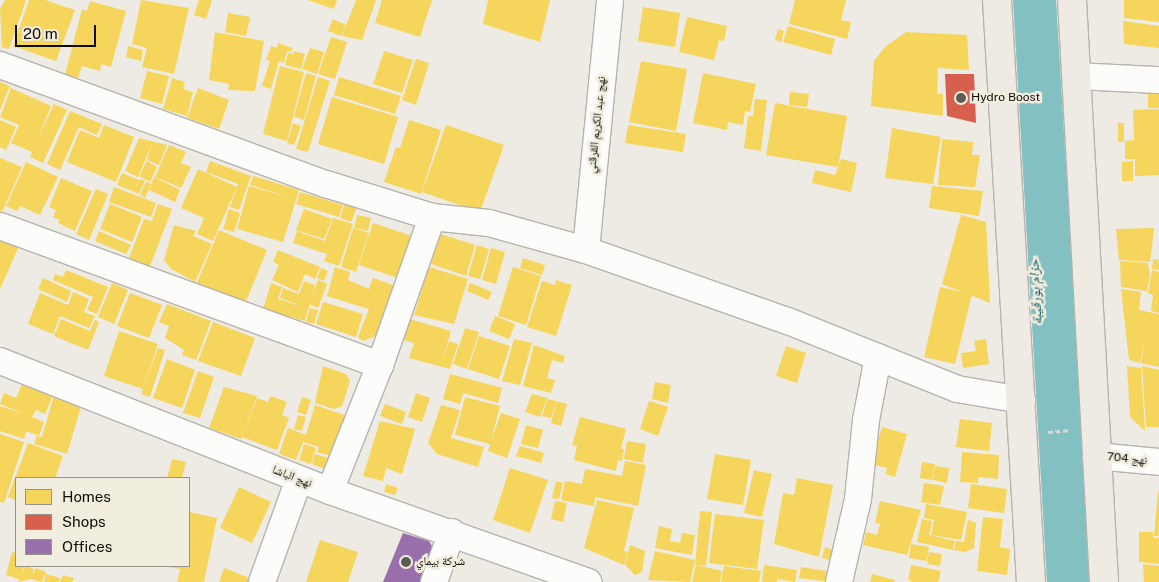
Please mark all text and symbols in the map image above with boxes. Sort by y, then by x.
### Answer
scale bar [18,15,99,47]
text: 20 m [23,25,58,42]
street label: نهج عبد الكريم القرقني [585,76,609,174]
place label: Hydro Boost [971,91,1040,105]
marker: Hydro Boost [955,92,967,104]
water label: حزام بورقيبة [1025,259,1045,325]
street label: نهج 704 [1106,450,1148,468]
street label: نهج الباشا [270,463,314,491]
legend [15,477,190,567]
text: Homes [62,488,111,505]
text: Shops [62,513,106,530]
text: Offices [62,538,112,555]
place label: شركة بيماي [416,555,465,569]
marker: شركة بيماي [400,556,412,568]

